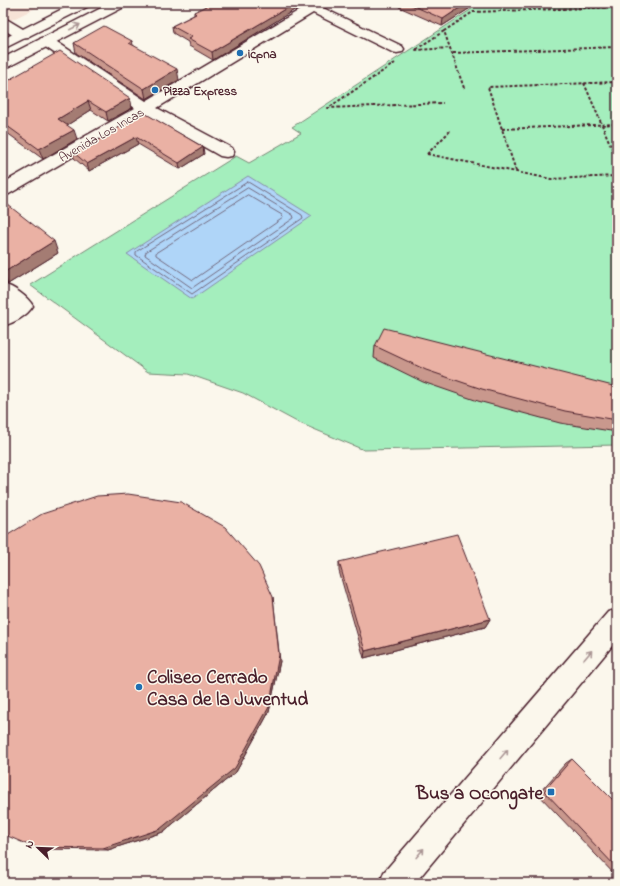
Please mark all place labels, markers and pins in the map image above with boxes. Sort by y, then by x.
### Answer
place label: icpna [248,45,277,64]
marker: icpna [235,48,245,58]
place label: Pizza Express [163,82,237,101]
marker: Pizza Express [150,85,160,95]
place label: Coliseo Cerrado Casa de la Juventud [147,665,309,714]
marker: Coliseo Cerrado Casa de la Juventud [134,682,144,692]
place label: Bus a Ocongate [415,781,543,810]
marker: Bus a Ocongate [546,787,556,797]

